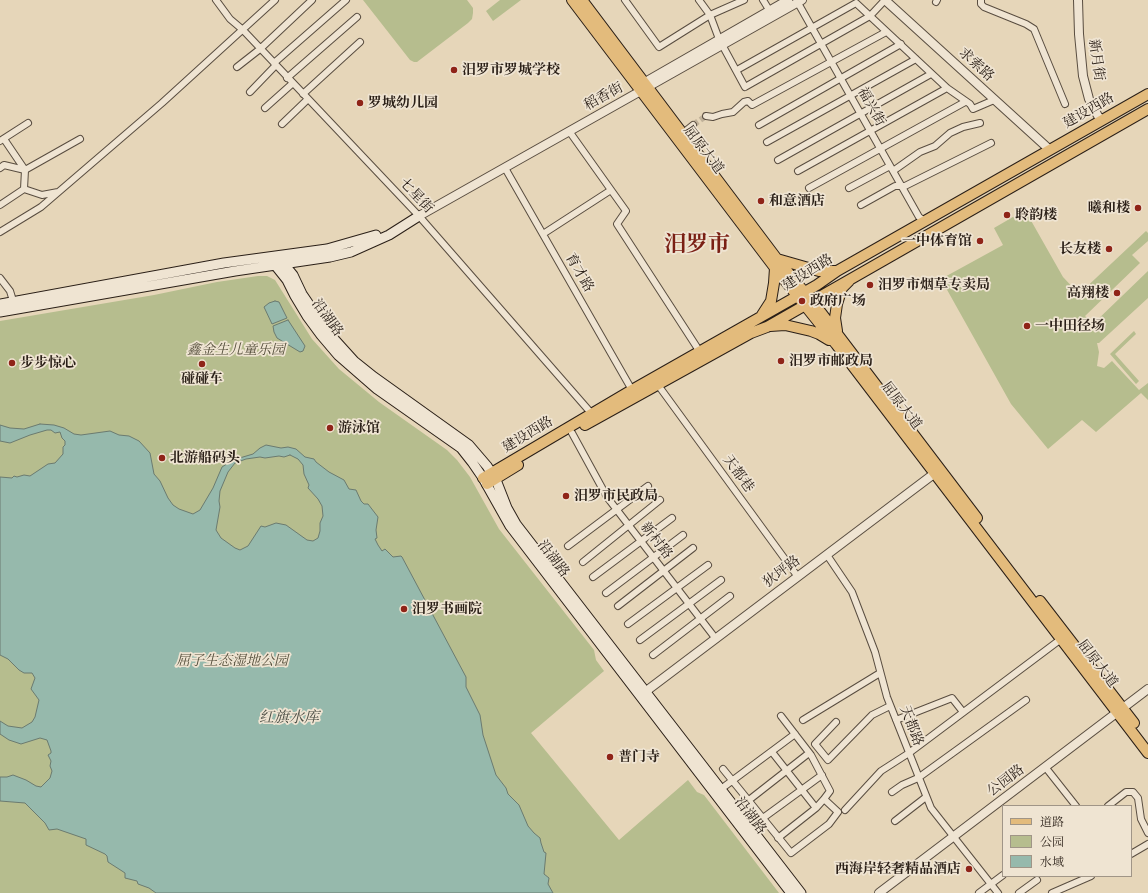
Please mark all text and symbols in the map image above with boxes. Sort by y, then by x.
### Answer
street label: 新月街 [1085,38,1107,82]
street label: 求索路 [955,45,997,85]
place label: 汨罗市罗城学校 [462,62,560,78]
marker: 汨罗市罗城学校 [449,65,459,75]
street label: 稻香街 [582,79,626,115]
street label: 福兴街 [853,85,889,129]
street label: 建设西路 [1061,90,1117,132]
place label: 罗城幼儿园 [368,95,438,111]
marker: 罗城幼儿园 [355,98,365,108]
street label: 屈原大道 [679,123,727,177]
street label: 七星街 [396,175,436,217]
place label: 和意酒店 [769,193,825,209]
marker: 和意酒店 [756,196,766,206]
place label: 曦和楼 [1088,200,1130,216]
marker: 曦和楼 [1133,203,1143,213]
place label: 聆韵楼 [1015,207,1057,223]
marker: 聆韵楼 [1002,210,1012,220]
district label: 汨罗市 [664,232,730,258]
place label: 一中体育馆 [902,233,972,249]
marker: 一中体育馆 [975,236,985,246]
place label: 长友楼 [1059,241,1101,257]
marker: 长友楼 [1104,244,1114,254]
street label: 育才路 [561,251,597,295]
street label: 建设西路 [780,251,836,295]
place label: 汨罗市烟草专卖局 [878,277,990,293]
marker: 汨罗市烟草专卖局 [865,280,875,290]
place label: 高翔楼 [1067,285,1109,301]
marker: 高翔楼 [1112,288,1122,298]
place label: 政府广场 [810,293,866,309]
street label: 沿湖路 [308,296,346,340]
marker: 政府广场 [797,296,807,306]
place label: 一中田径场 [1035,318,1105,334]
marker: 一中田径场 [1022,321,1032,331]
park label: 鑫金生儿童乐园 [187,342,285,358]
place label: 汨罗市邮政局 [789,353,873,369]
place label: 步步惊心 [20,355,76,371]
marker: 汨罗市邮政局 [776,356,786,366]
marker: 步步惊心 [7,358,17,368]
marker: 碰碰车 [197,359,207,369]
place label: 碰碰车 [181,371,223,387]
street label: 屈原大道 [877,379,925,433]
street label: 建设西路 [500,413,556,457]
place label: 游泳馆 [338,420,380,436]
marker: 游泳馆 [325,423,335,433]
place label: 北游船码头 [170,450,240,466]
street label: 天都巷 [719,452,757,496]
marker: 北游船码头 [157,453,167,463]
place label: 汨罗市民政局 [574,488,658,504]
marker: 汨罗市民政局 [561,491,571,501]
street label: 新村路 [636,519,676,563]
street label: 沿湖路 [534,537,572,581]
street label: 狄坪路 [760,553,804,591]
place label: 汨罗书画院 [412,601,482,617]
marker: 汨罗书画院 [399,604,409,614]
street label: 屈原大道 [1073,637,1121,691]
park label: 屈子生态湿地公园 [176,653,288,669]
street label: 天都路 [896,703,926,749]
water label: 红旗水库 [259,709,319,727]
place label: 普门寺 [618,749,660,765]
marker: 普门寺 [605,752,615,762]
street label: 公园路 [984,762,1028,800]
street label: 沿湖路 [731,794,769,838]
legend [1002,805,1132,877]
text: 道路 [1040,813,1064,830]
text: 公园 [1040,833,1064,850]
text: 水域 [1040,853,1064,870]
place label: 西海岸轻奢精品酒店 [835,861,961,877]
marker: 西海岸轻奢精品酒店 [964,864,974,874]

